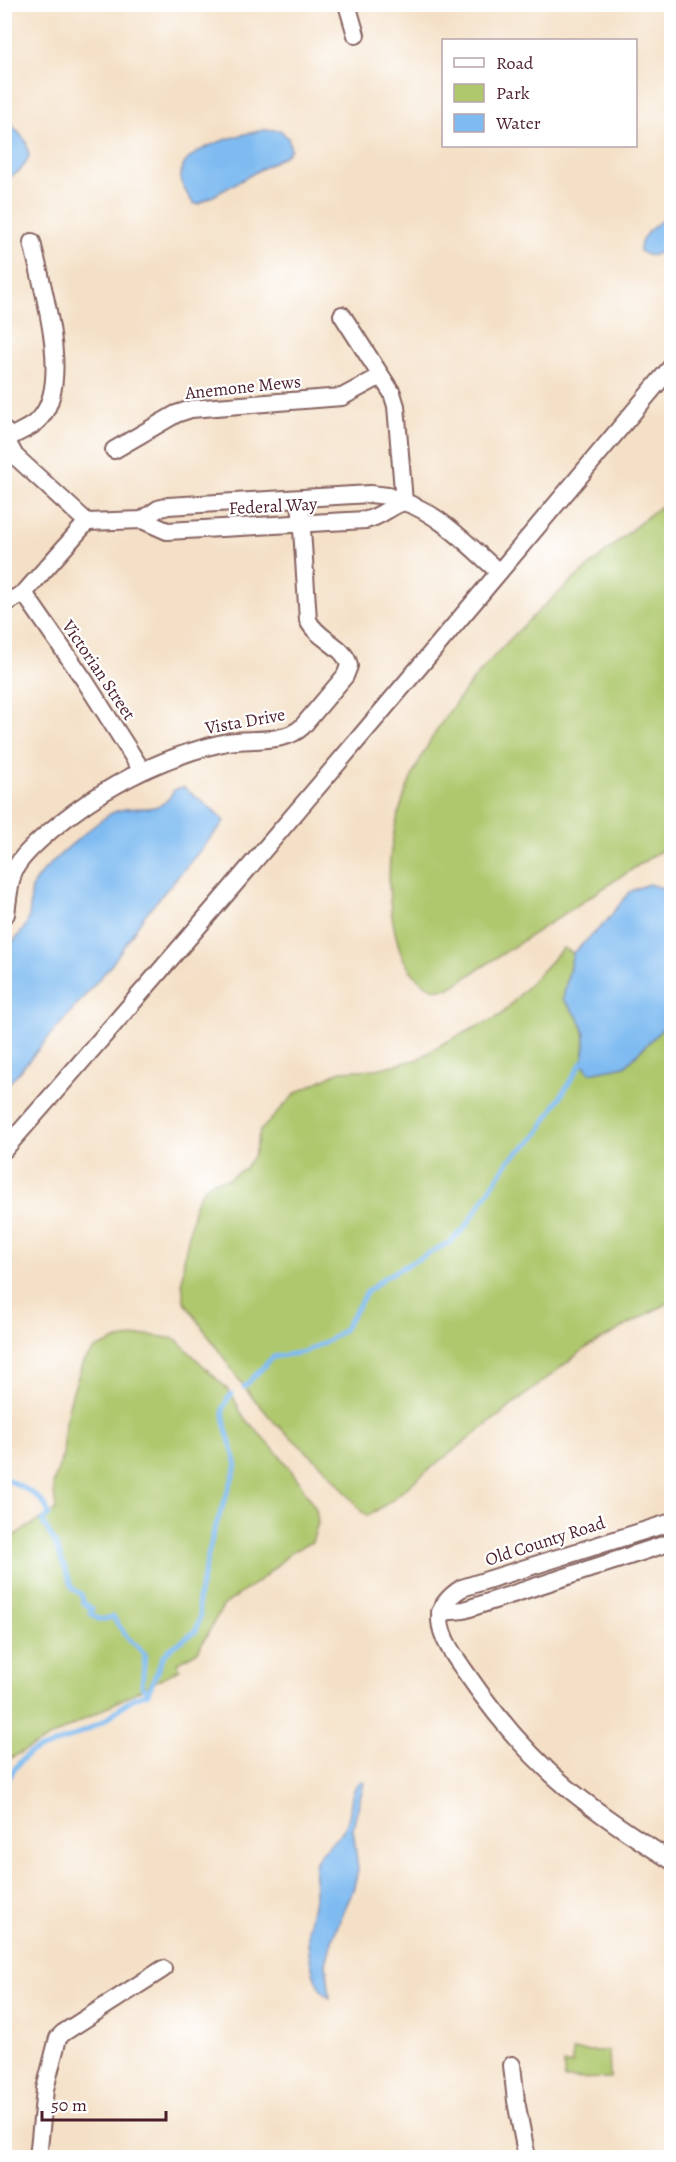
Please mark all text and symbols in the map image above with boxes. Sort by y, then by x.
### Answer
legend [442,39,637,147]
text: Road [496,51,534,75]
text: Park [496,81,530,105]
text: Water [495,111,541,135]
street label: Anemone Mews [183,369,302,405]
street label: Federal Way [228,492,319,520]
street label: Victorian Street [56,614,141,725]
street label: Vista Drive [202,702,287,740]
street label: Old County Road [482,1510,608,1572]
scale bar [42,2084,166,2122]
text: 50 m [51,2093,87,2117]

